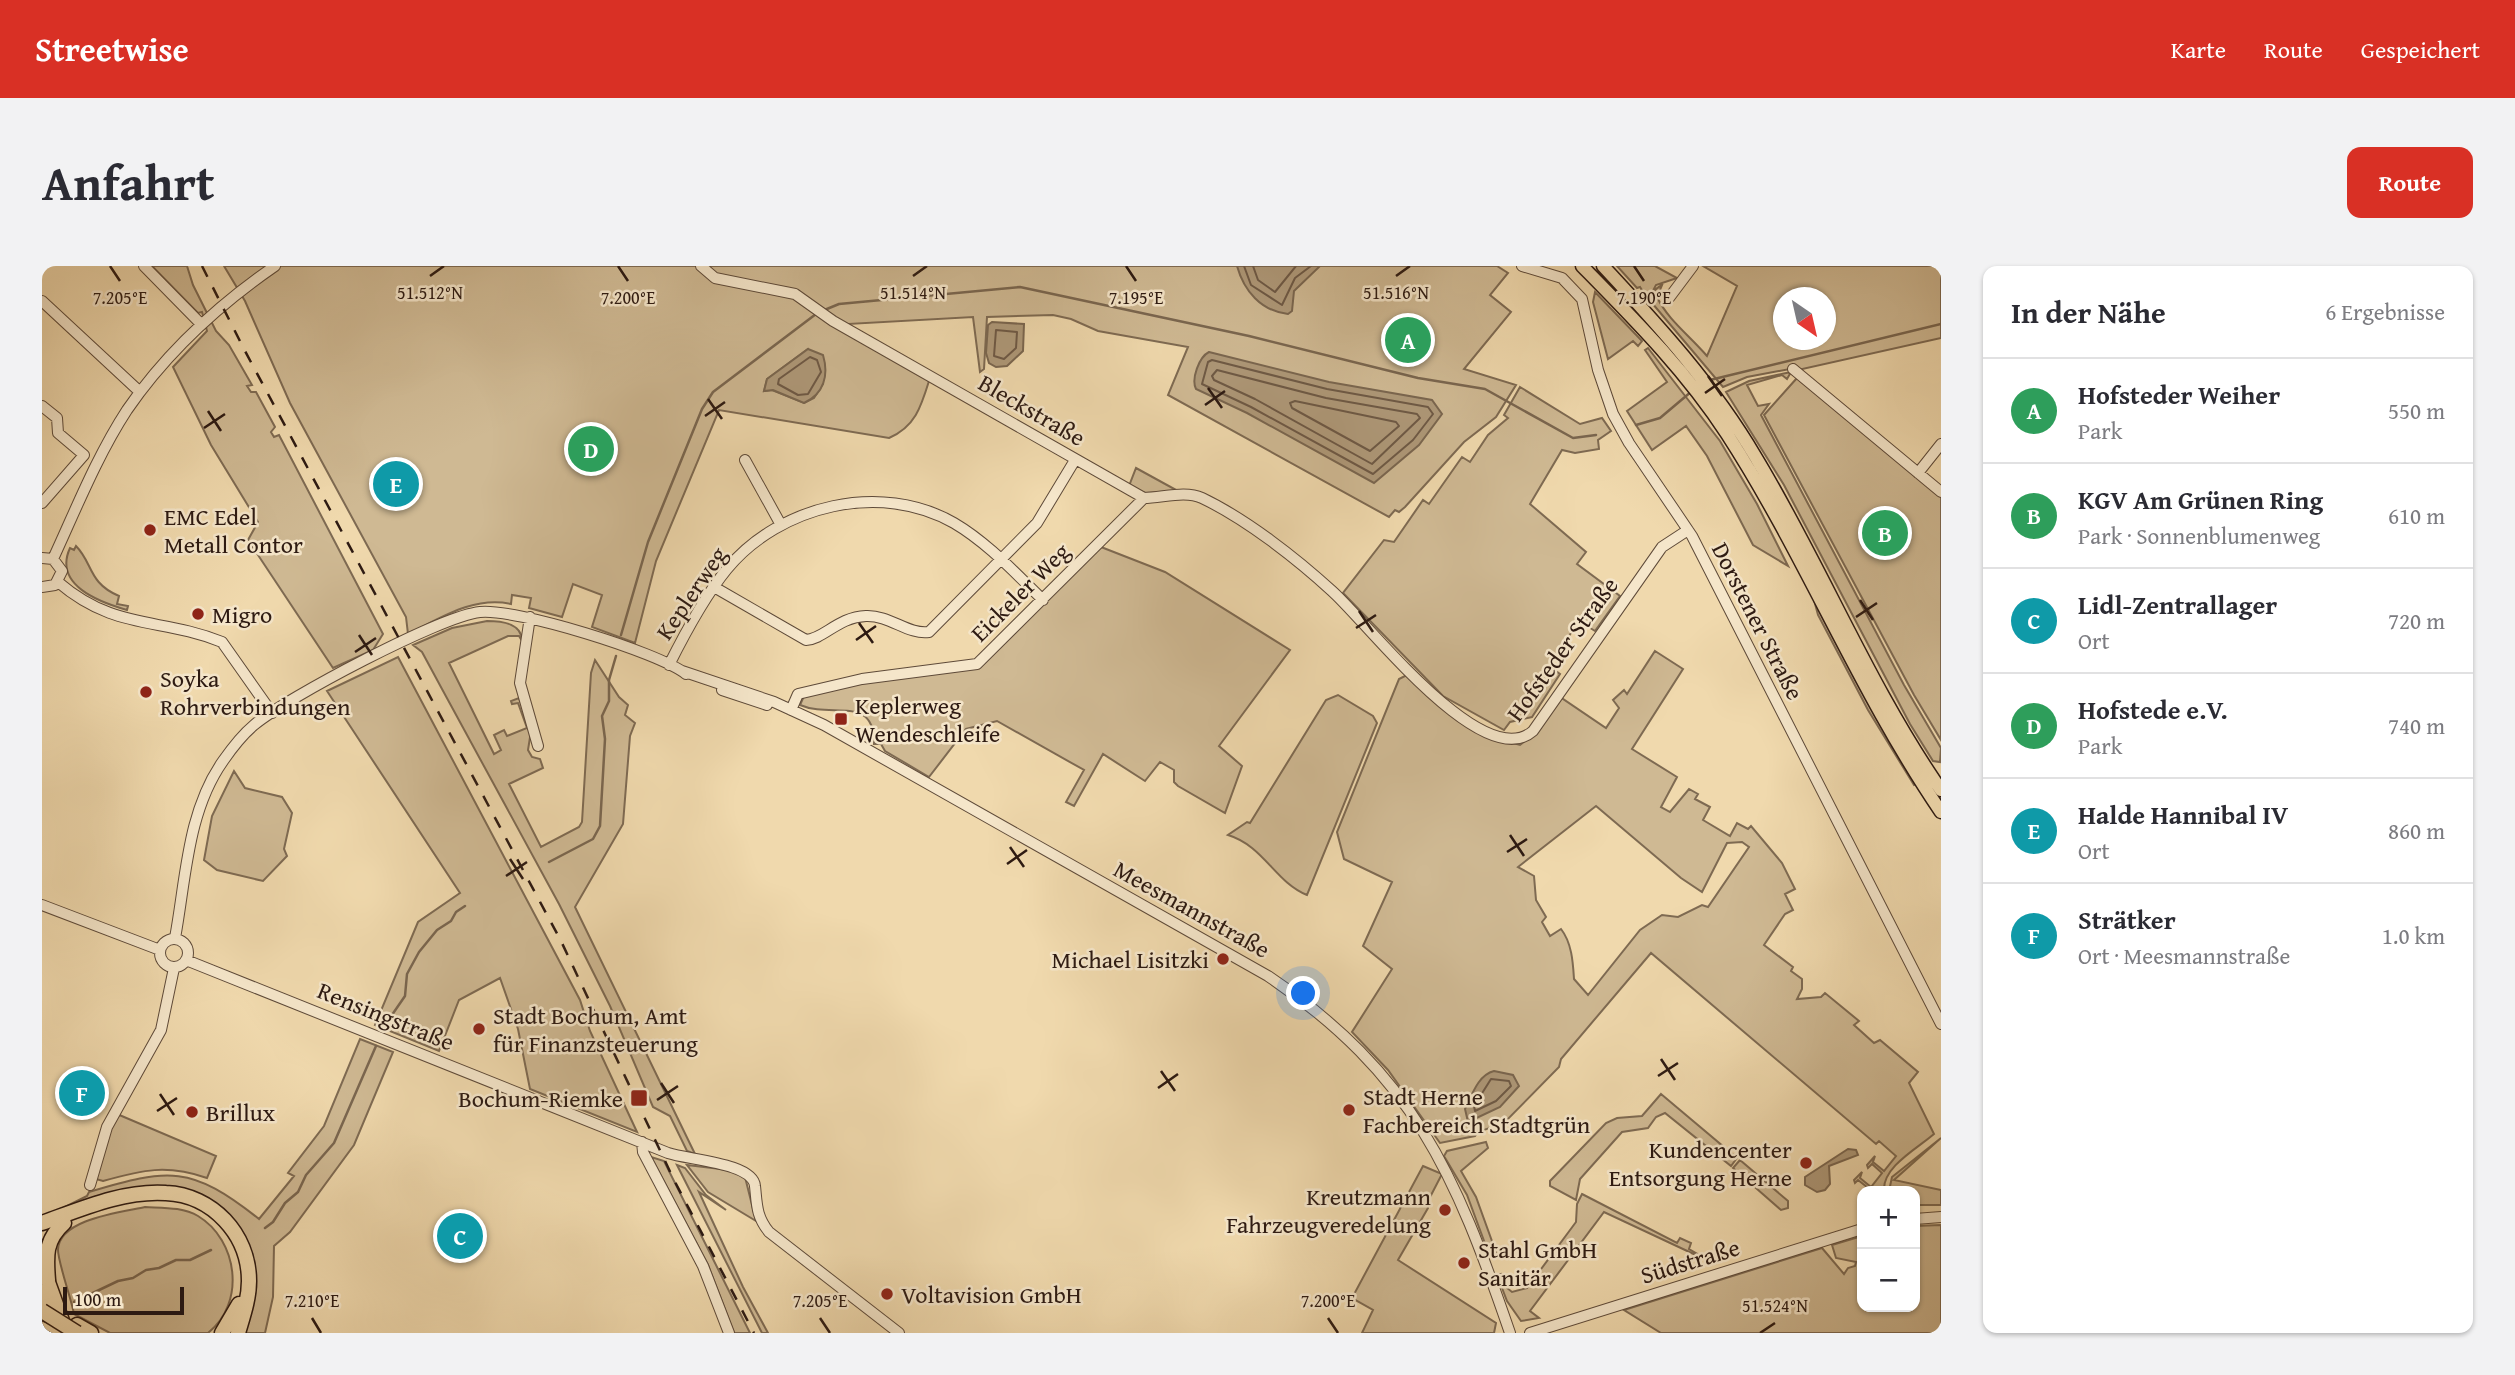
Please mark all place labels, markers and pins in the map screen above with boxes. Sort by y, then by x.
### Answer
pin: A [1385,314,1431,366]
pin: D [568,423,614,475]
pin: E [373,458,419,510]
place label: EMC Edel Metall Contor [164,499,303,562]
pin: B [1862,507,1908,559]
marker: EMC Edel Metall Contor [142,522,158,538]
place label: Migro [212,597,272,632]
marker: Migro [190,606,206,622]
place label: Soyka Rohrverbindungen [160,661,351,724]
marker: Soyka Rohrverbindungen [138,684,154,700]
place label: Keplerweg Wendeschleife [855,688,1000,751]
marker: Keplerweg Wendeschleife [833,711,849,727]
place label: Michael Lisitzki [1052,942,1209,977]
marker: Michael Lisitzki [1215,951,1231,967]
place label: Stadt Bochum, Amt für Finanzsteuerung [493,998,698,1061]
marker: Stadt Bochum, Amt für Finanzsteuerung [471,1021,487,1037]
pin: F [59,1067,105,1119]
place label: Stadt Herne Fachbereich Stadtgrün [1363,1079,1591,1142]
place label: Bochum-Riemke [458,1081,623,1116]
marker: Bochum-Riemke [629,1088,649,1108]
place label: Brillux [206,1095,276,1130]
marker: Stadt Herne Fachbereich Stadtgrün [1341,1102,1357,1118]
marker: Brillux [184,1104,200,1120]
place label: Kundencenter Entsorgung Herne [1609,1132,1792,1195]
marker: Kundencenter Entsorgung Herne [1798,1155,1814,1171]
place label: Kreutzmann Fahrzeugveredelung [1226,1179,1432,1242]
marker: Kreutzmann Fahrzeugveredelung [1437,1202,1453,1218]
pin: C [437,1210,483,1262]
place label: Stahl GmbH Sanitär [1478,1232,1597,1295]
marker: Stahl GmbH Sanitär [1456,1255,1472,1271]
place label: Voltavision GmbH [901,1277,1082,1312]
marker: Voltavision GmbH [879,1286,895,1302]

